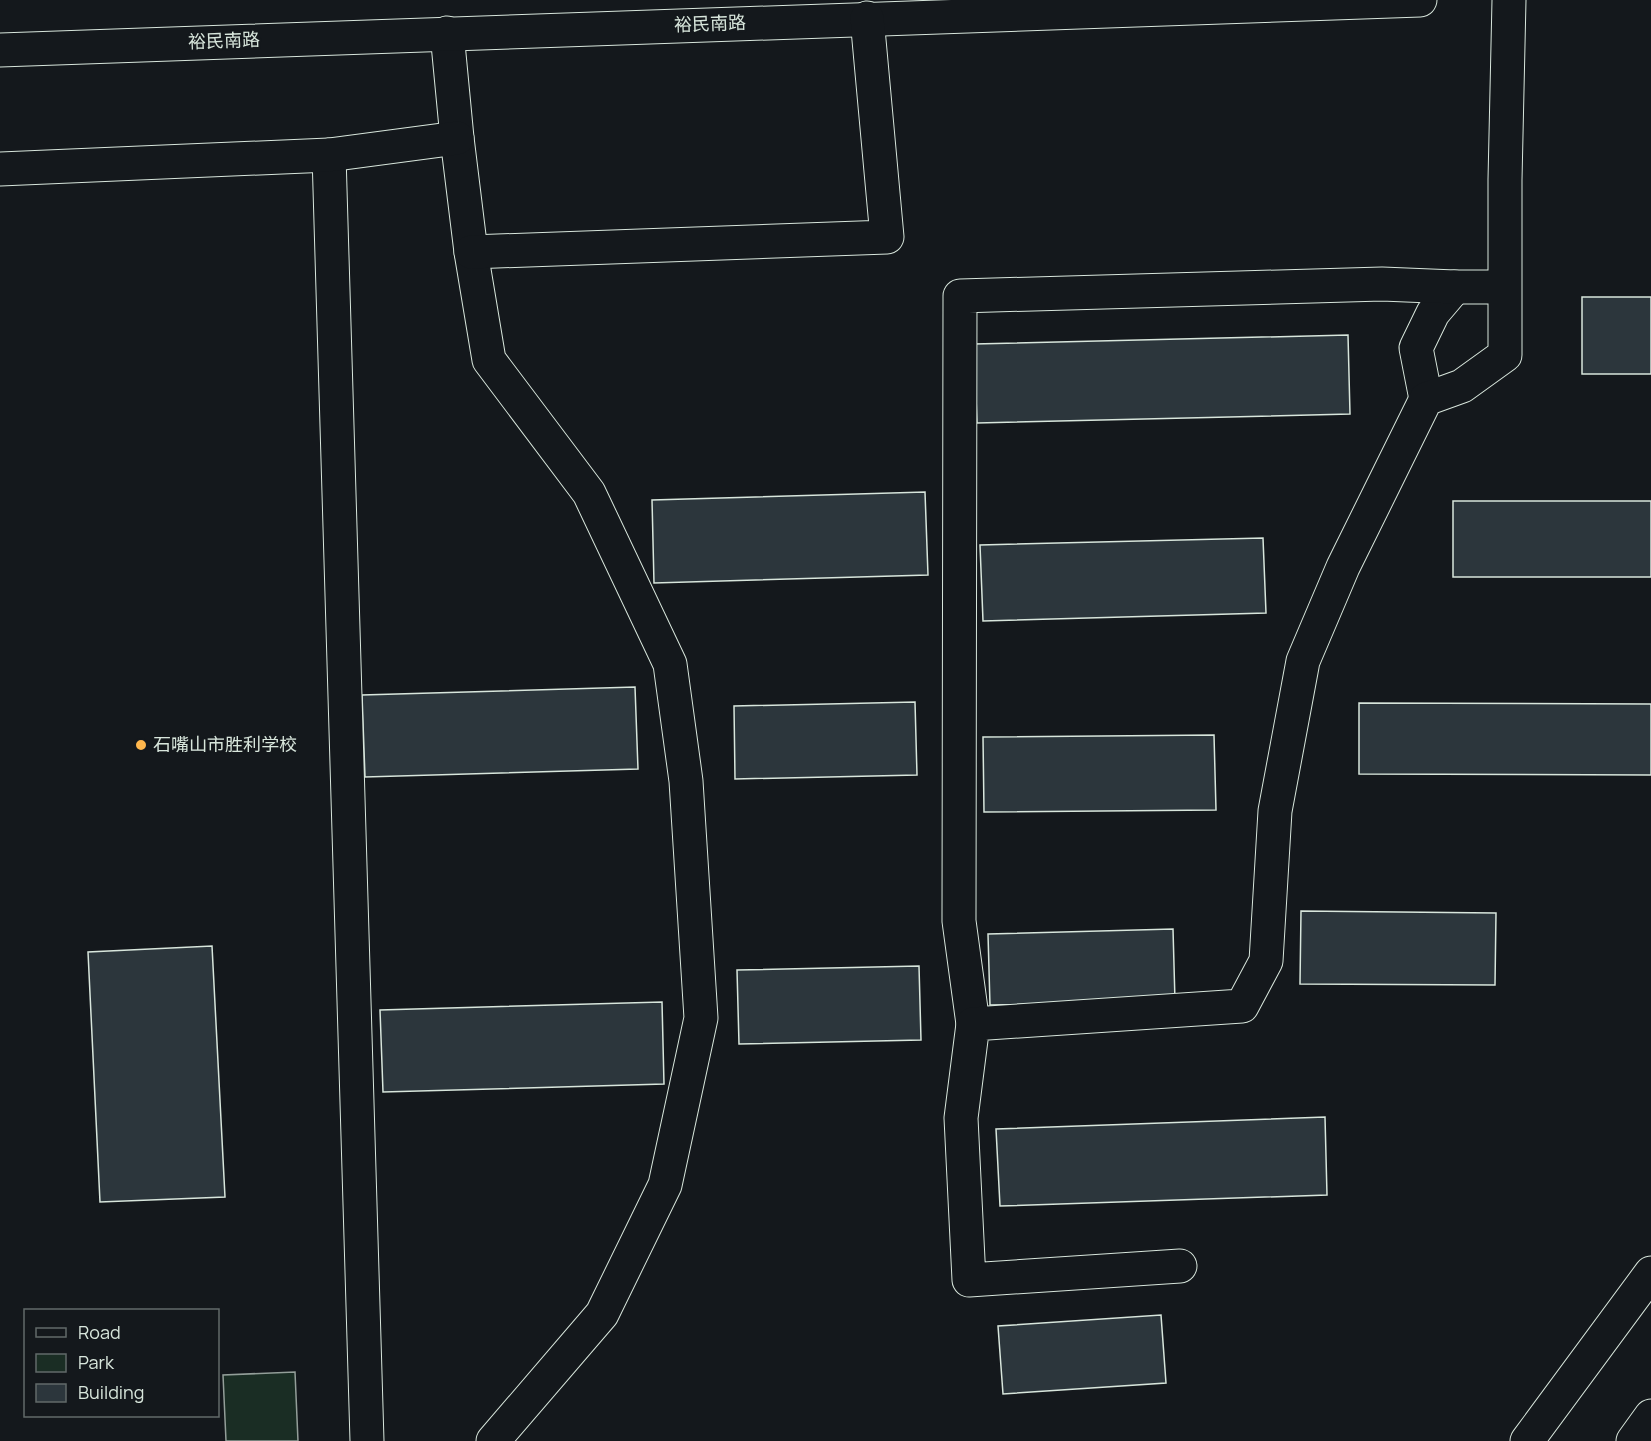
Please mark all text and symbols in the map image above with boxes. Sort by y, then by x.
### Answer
street label: 裕民南路 [674,10,746,36]
street label: 裕民南路 [188,27,260,53]
place label: 石嘴山市胜利学校 [153,732,297,756]
marker: 石嘴山市胜利学校 [134,738,148,752]
legend [24,1309,219,1417]
text: Road [78,1320,121,1344]
text: Park [78,1350,115,1374]
text: Building [78,1380,144,1404]

